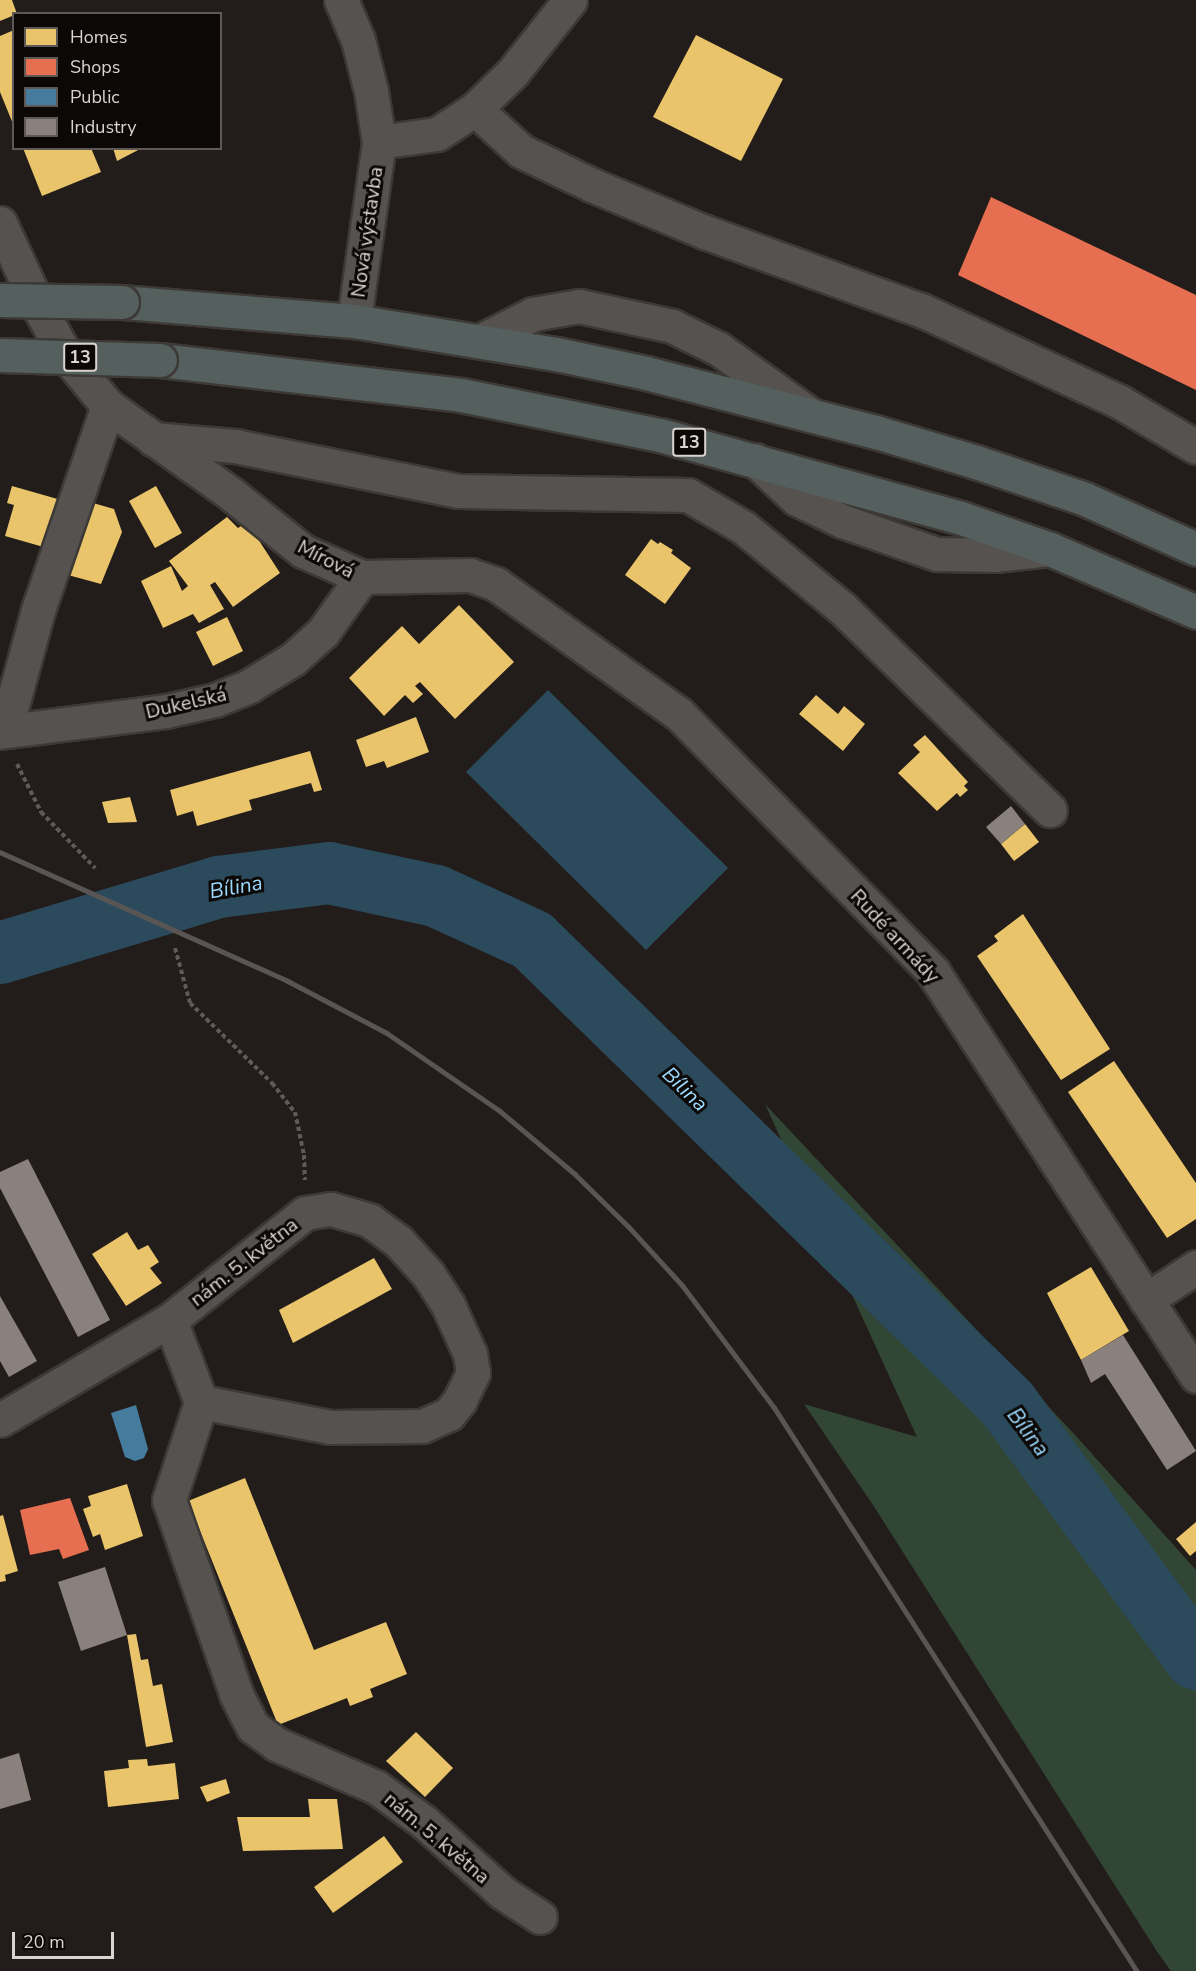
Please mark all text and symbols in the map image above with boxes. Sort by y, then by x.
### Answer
legend [12,12,222,150]
text: Homes [70,25,127,49]
text: Shops [70,55,120,79]
text: Public [70,85,120,109]
text: Industry [70,115,137,139]
street label: Nová výstavba [346,165,388,299]
road number: 13 [62,342,98,372]
road number: 13 [671,427,707,457]
street label: Mírová [294,535,358,583]
street label: Dukelská [143,682,229,724]
water label: Bílina [207,870,265,904]
street label: Rudé armády [845,884,945,988]
water label: Bílina [657,1061,713,1117]
street label: nám. 5. května [185,1213,303,1311]
water label: Bílina [1002,1403,1054,1461]
street label: nám. 5. května [380,1787,494,1889]
scale bar [15,1920,117,1958]
text: 20 m [23,1930,65,1954]

